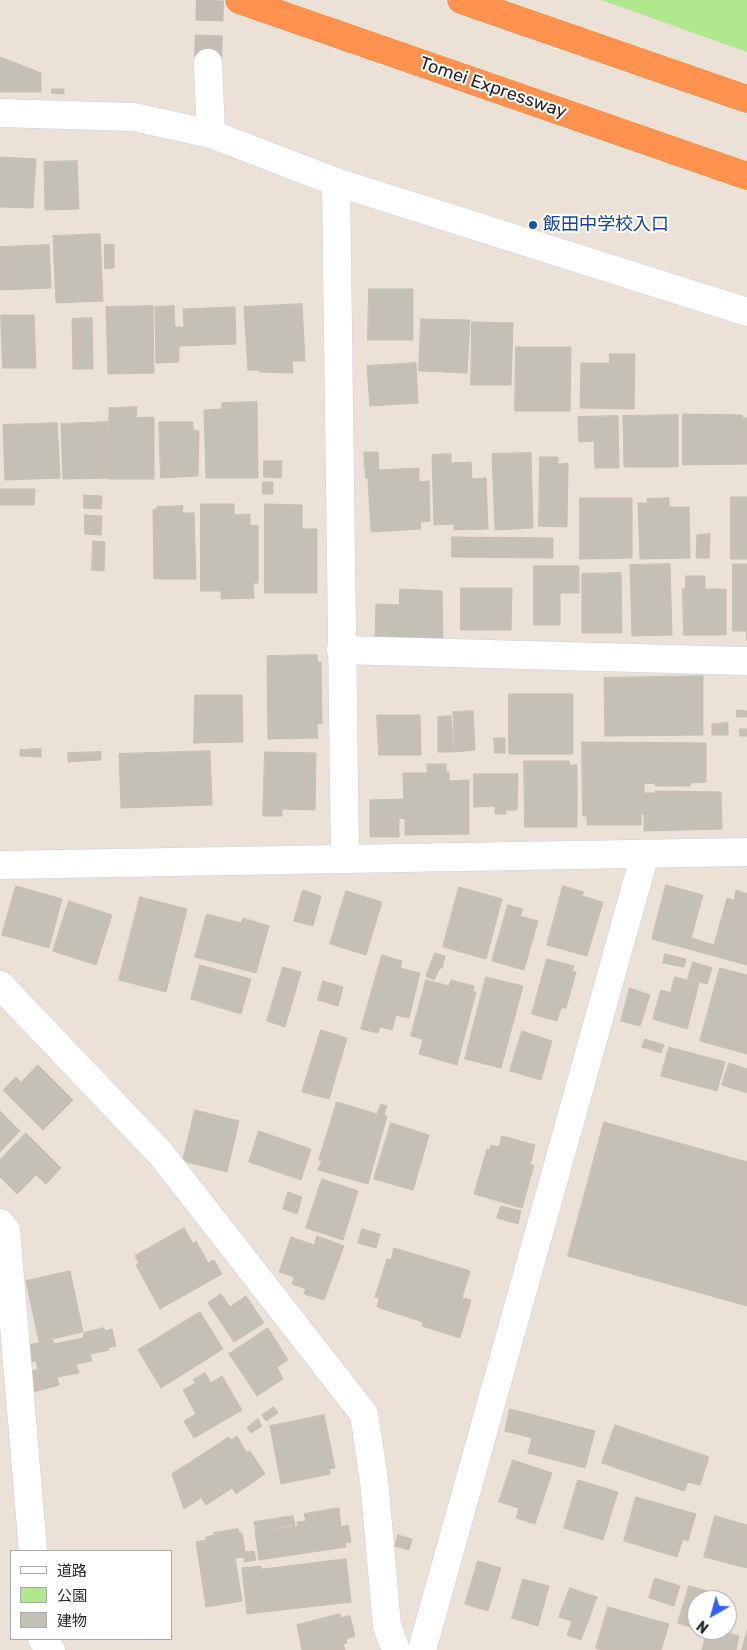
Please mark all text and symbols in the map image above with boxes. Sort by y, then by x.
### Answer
street label: Tomei Expressway [417,53,569,123]
place label: 飯田中学校入口 [543,214,669,236]
marker: 飯田中学校入口 [527,219,539,231]
legend [10,1550,172,1640]
text: 道路 [57,1562,87,1580]
text: 公園 [57,1587,87,1605]
north arrow [687,1590,737,1640]
text: 建物 [57,1612,87,1630]
text: N [694,1617,712,1636]

